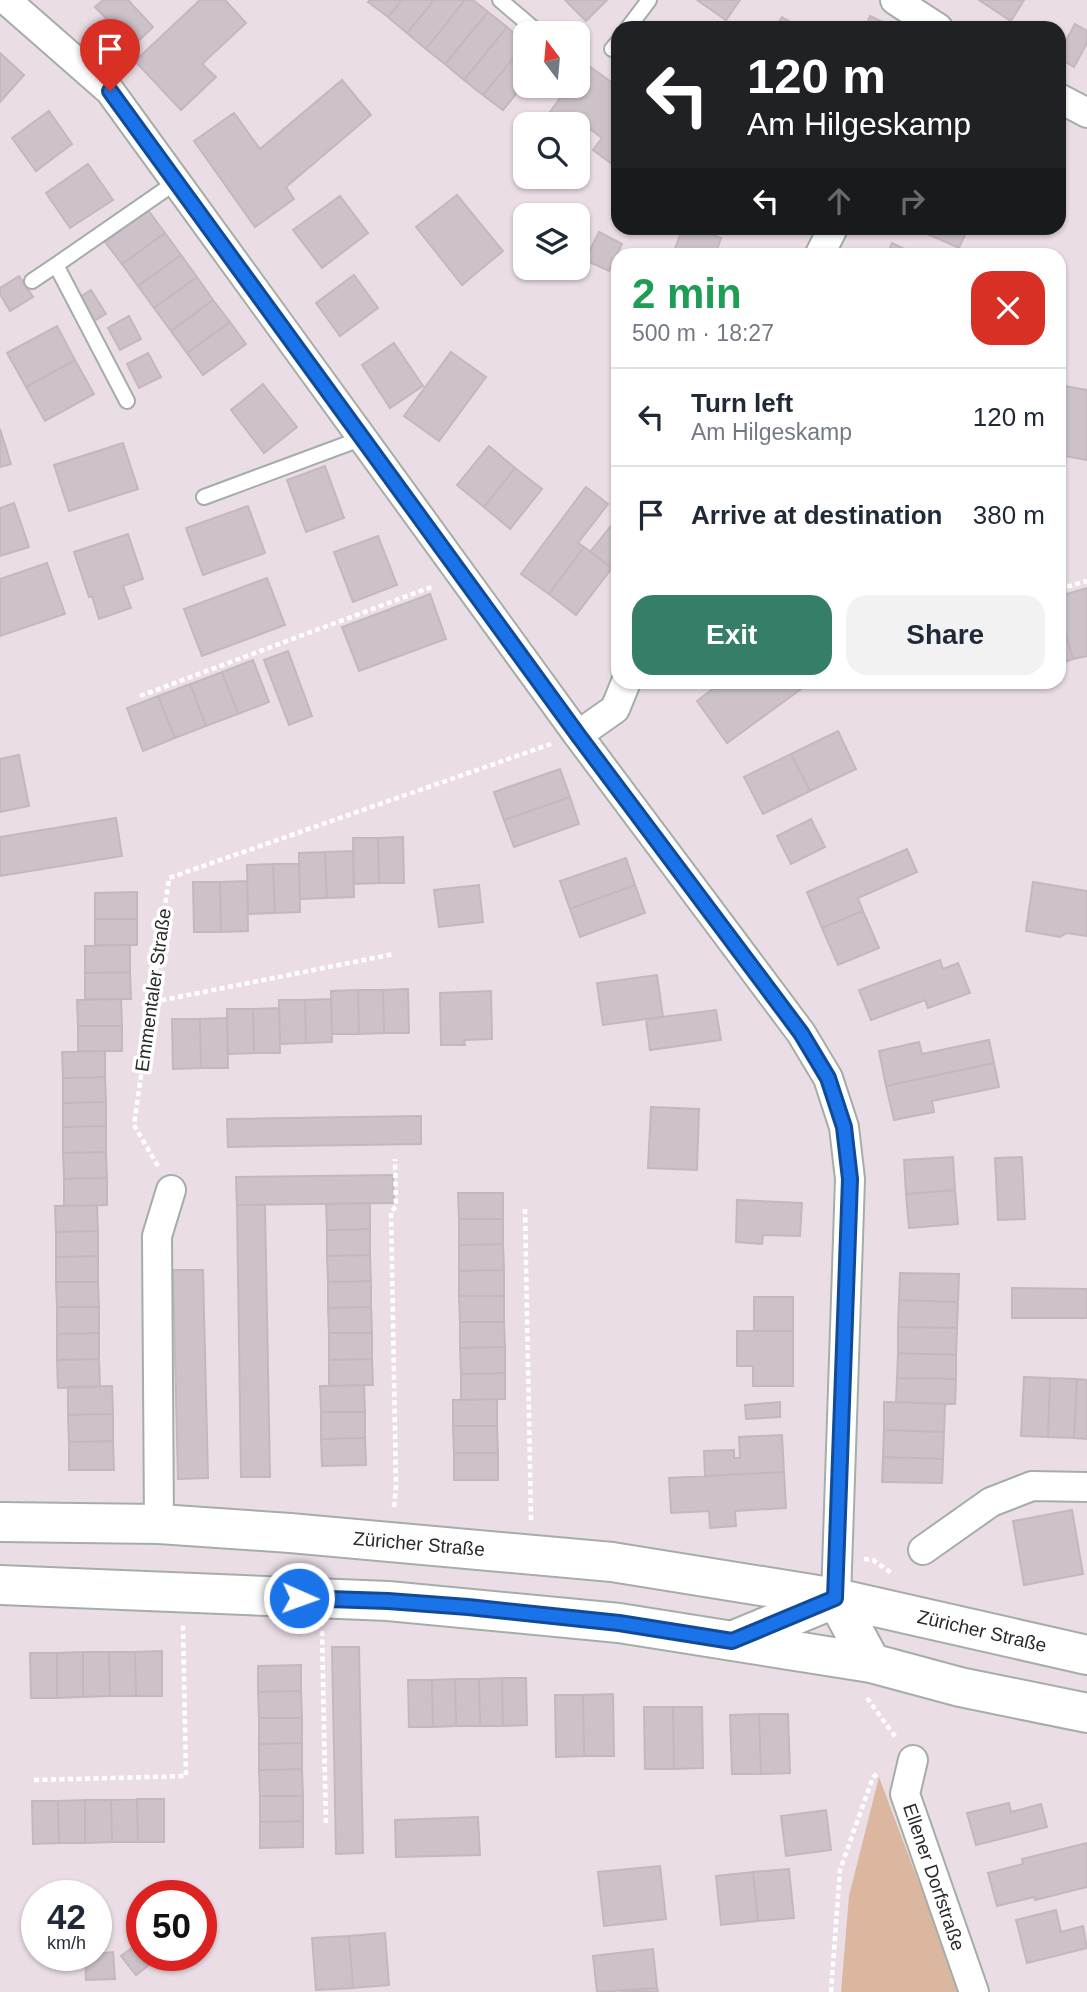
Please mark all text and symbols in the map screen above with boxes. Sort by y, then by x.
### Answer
pin [80,19,140,91]
north arrow [513,21,590,98]
map controls [513,21,590,280]
icon: arrive [91,30,129,68]
icon: left [632,49,723,140]
text: 120 m [747,49,886,103]
text: Am Hilgeskamp [747,106,971,142]
button: search [513,112,590,189]
icon: left [747,182,785,220]
icon: ahead [820,182,858,220]
icon: right [893,182,931,220]
button: layers [513,203,590,280]
text: 2 min [632,270,742,317]
button: close [971,271,1045,345]
text: 500 m · 18:27 [632,320,774,346]
text: Turn left [691,388,793,418]
icon: left [632,398,670,436]
text: 120 m [973,402,1045,432]
text: Am Hilgeskamp [691,419,852,445]
icon: arrive [632,496,670,534]
text: Arrive at destination [691,500,942,530]
text: 380 m [973,500,1045,530]
button: Exit [632,595,832,675]
button: Share [846,595,1045,675]
street label: Emmentaler Straße [131,907,175,1073]
street label: Züricher Straße [352,1528,486,1560]
position arrow [262,1561,336,1635]
street label: Züricher Straße [915,1606,1049,1656]
street label: Ellener Dorfstraße [899,1801,969,1953]
speed limit sign: 50 [126,1880,217,1971]
text: 42 [47,1897,86,1936]
text: km/h [47,1933,86,1953]

